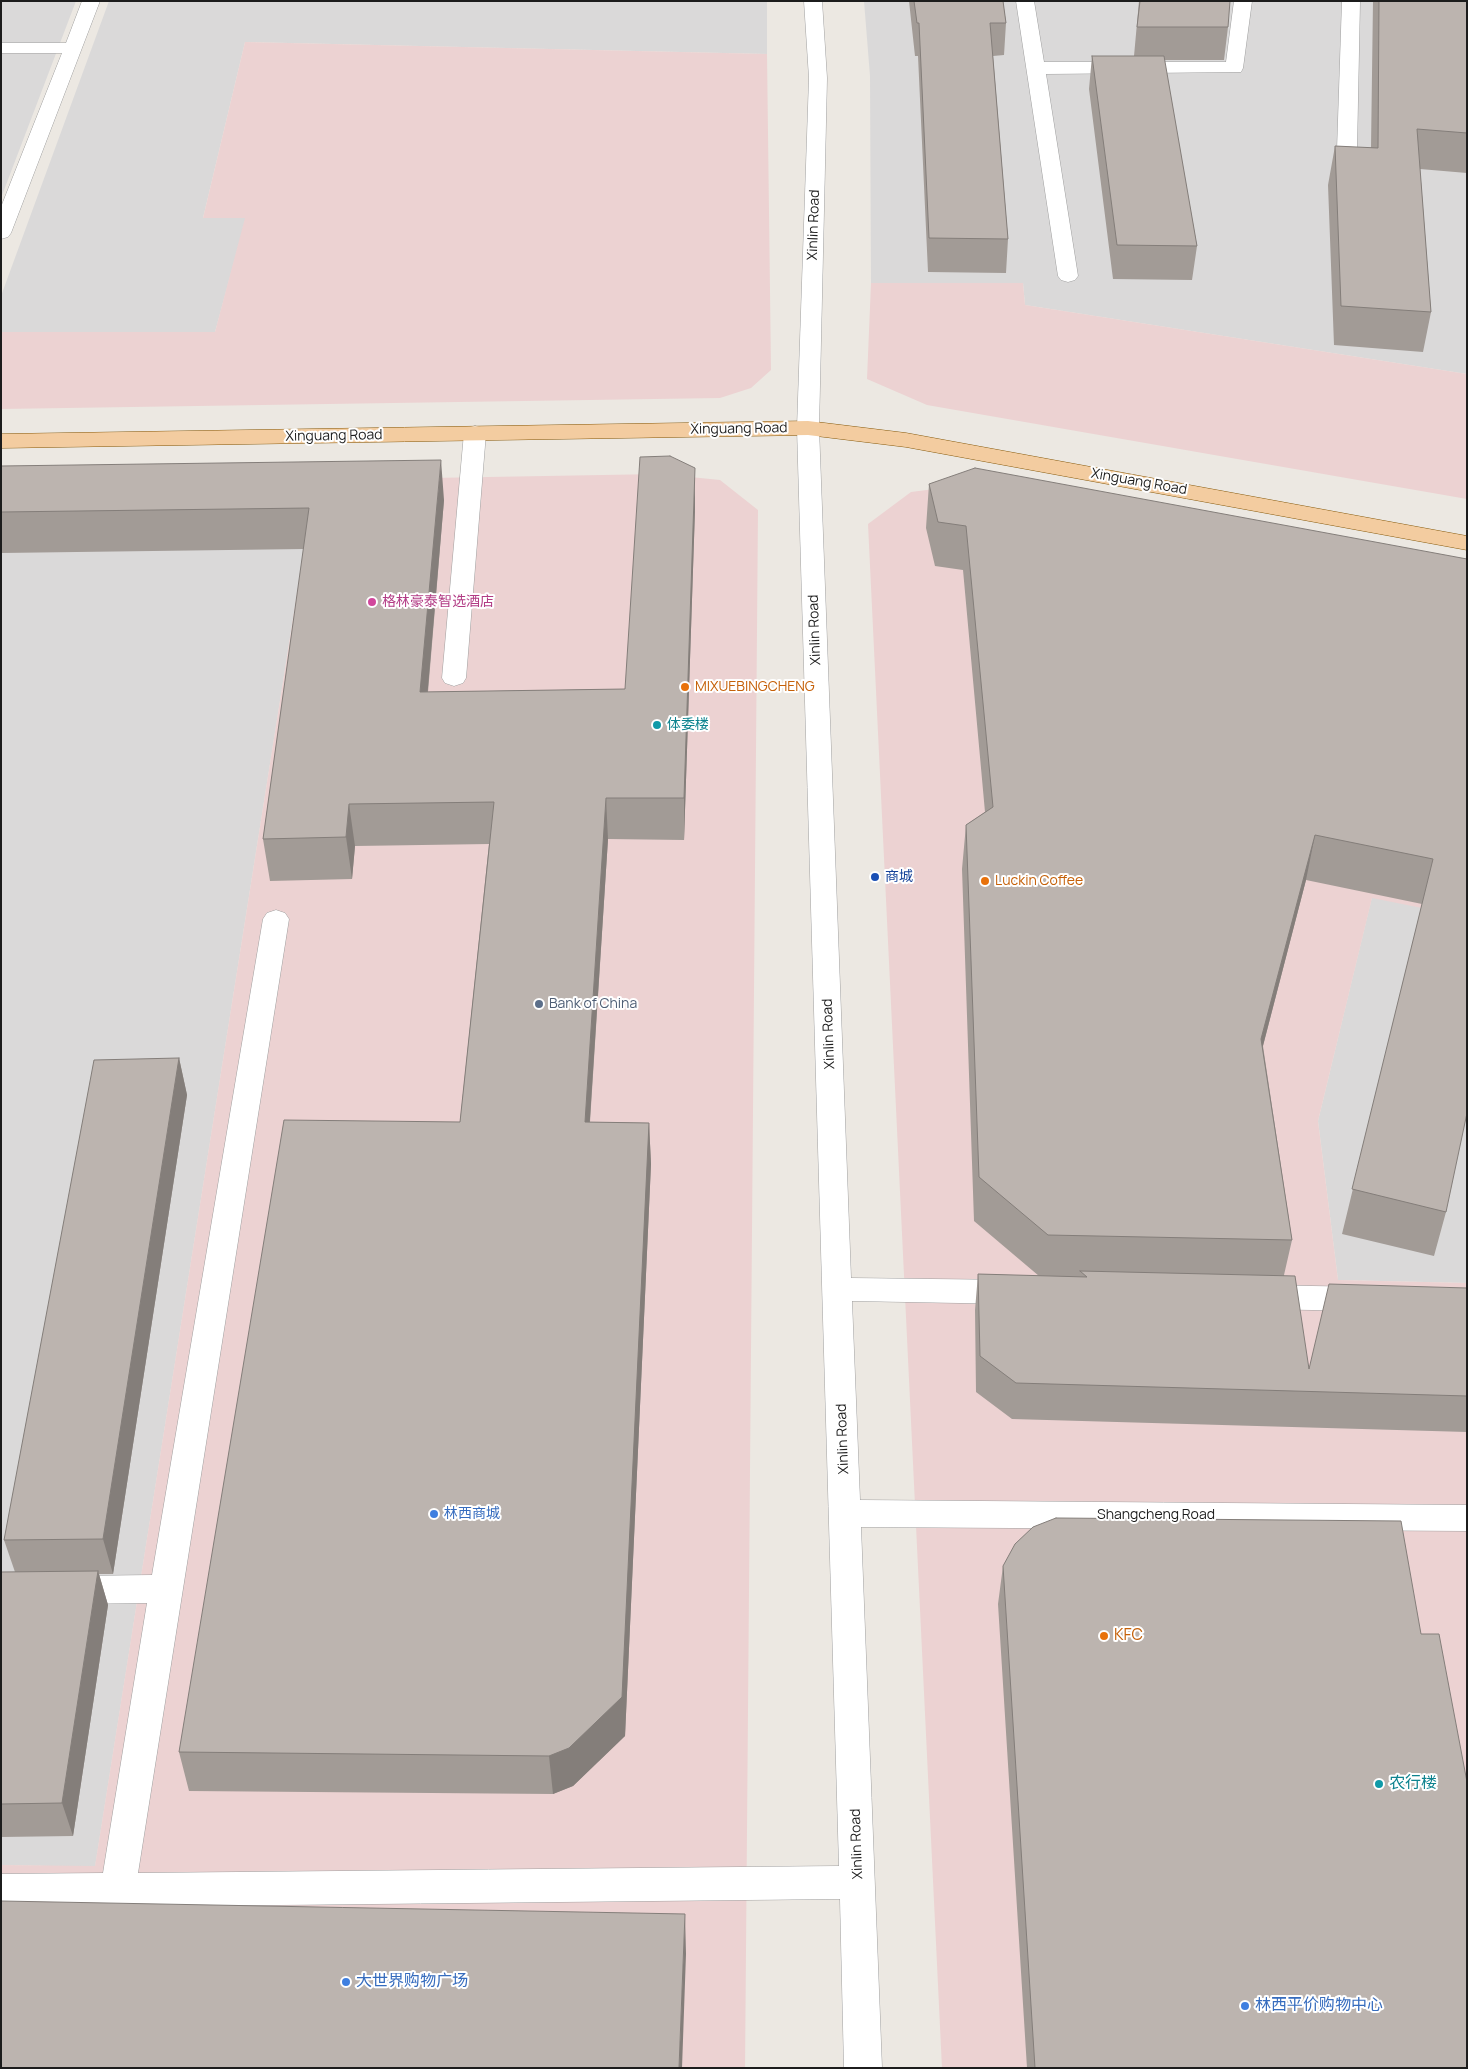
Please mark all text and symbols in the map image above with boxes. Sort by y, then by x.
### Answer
street label: Xinlin Road [804,189,824,261]
street label: Xinguang Road [690,420,788,438]
street label: Xinguang Road [285,427,383,445]
street label: Xinguang Road [1090,465,1188,499]
place label: 格林豪泰智选酒店 [382,594,494,610]
street label: Xinlin Road [805,594,825,666]
marker: 格林豪泰智选酒店 [366,596,378,608]
place label: MIXUEBINGCHENG [695,679,815,695]
marker: MIXUEBINGCHENG [679,681,691,693]
place label: 体委楼 [667,717,709,733]
marker: 体委楼 [651,719,663,731]
place label: 商城 [885,869,913,885]
marker: 商城 [869,871,881,883]
place label: Luckin Coffee [995,873,1083,889]
marker: Luckin Coffee [979,875,991,887]
place label: Bank of China [549,996,637,1012]
marker: Bank of China [533,998,545,1010]
street label: Xinlin Road [819,998,839,1070]
street label: Xinlin Road [833,1403,853,1475]
place label: 林西商城 [444,1506,500,1522]
street label: Shangcheng Road [1097,1507,1215,1523]
marker: 林西商城 [428,1508,440,1520]
place label: KFC [1114,1626,1143,1646]
marker: KFC [1098,1630,1110,1642]
place label: 农行楼 [1389,1774,1437,1794]
marker: 农行楼 [1373,1778,1385,1790]
street label: Xinlin Road [847,1808,867,1880]
place label: 大世界购物广场 [356,1972,468,1992]
marker: 大世界购物广场 [340,1976,352,1988]
place label: 林西平价购物中心 [1255,1996,1383,2016]
marker: 林西平价购物中心 [1239,2000,1251,2012]

